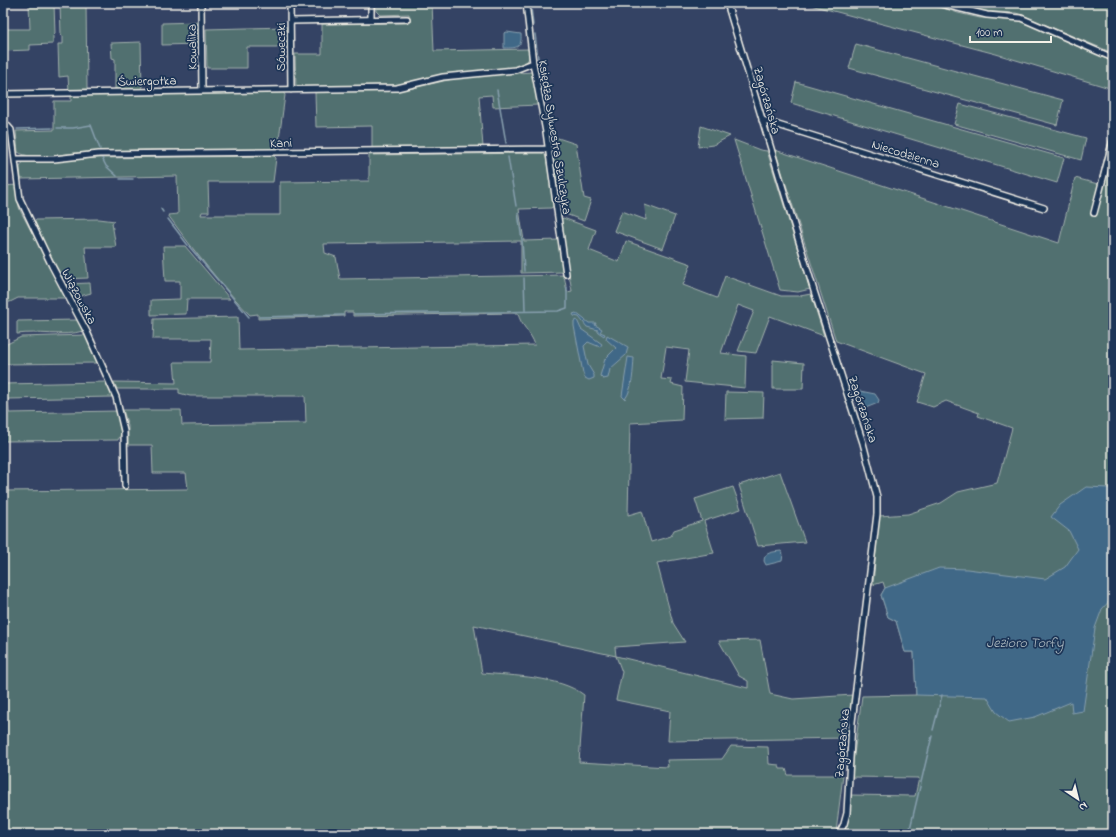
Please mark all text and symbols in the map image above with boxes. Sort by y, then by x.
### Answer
scale bar [970,18,1051,44]
street label: Sóweczki [272,23,291,71]
street label: Kowalika [183,24,202,70]
text: 100 m [976,24,1003,42]
street label: Księdza Sylwestra Szulczyka [532,59,576,216]
street label: Zagórzańska [747,65,785,137]
street label: Świergotka [117,71,177,93]
street label: Kani [270,134,292,153]
street label: Niecodzienna [869,135,942,174]
street label: Wiązowska [56,266,101,328]
street label: Zagórzańska [842,374,882,446]
water label: Jezioro Torfy [986,633,1064,654]
street label: Zagórzańska [830,708,856,779]
north arrow [1058,779,1098,819]
text: N [1076,798,1091,815]

